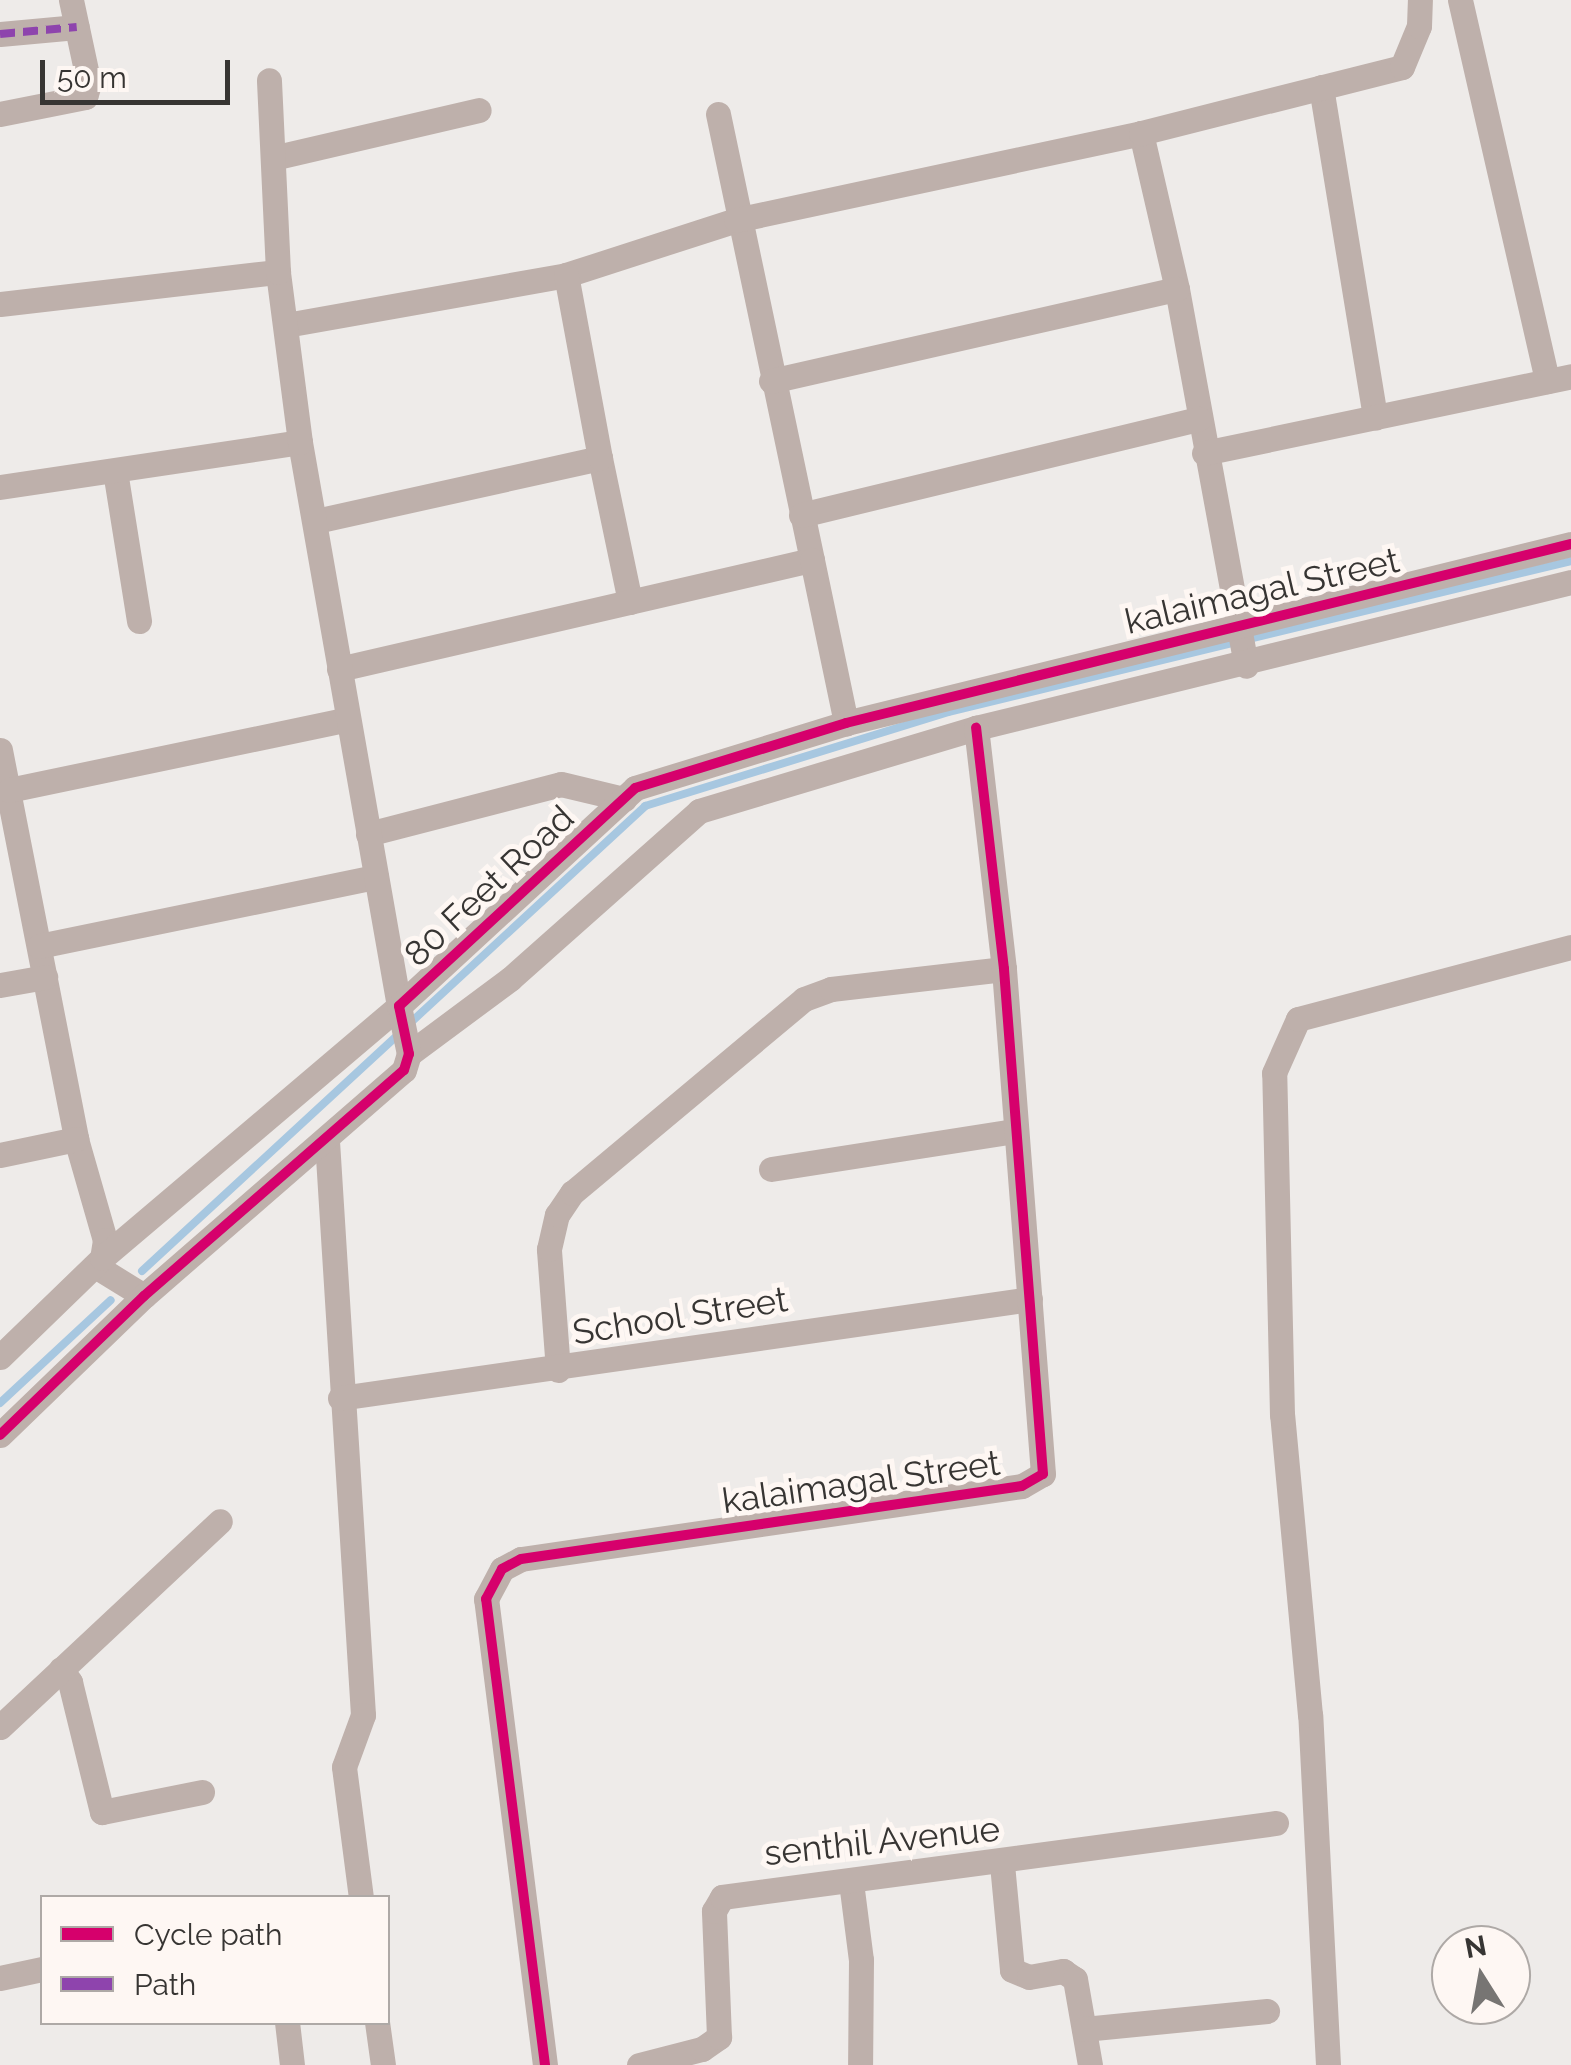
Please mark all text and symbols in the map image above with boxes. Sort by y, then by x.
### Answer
scale bar [45,40,235,102]
text: 50 m [57,60,127,95]
street label: kalaimagal Street [1120,539,1404,643]
street label: 80 Feet Road [396,797,582,975]
street label: School Street [569,1278,791,1354]
street label: kalaimagal Street [719,1442,1003,1522]
street label: senthil Avenue [761,1808,1003,1874]
legend [40,1895,390,2025]
text: Cycle path [134,1917,282,1952]
north arrow [1431,1925,1531,2025]
text: N [1462,1929,1489,1965]
text: Path [134,1967,196,2002]

